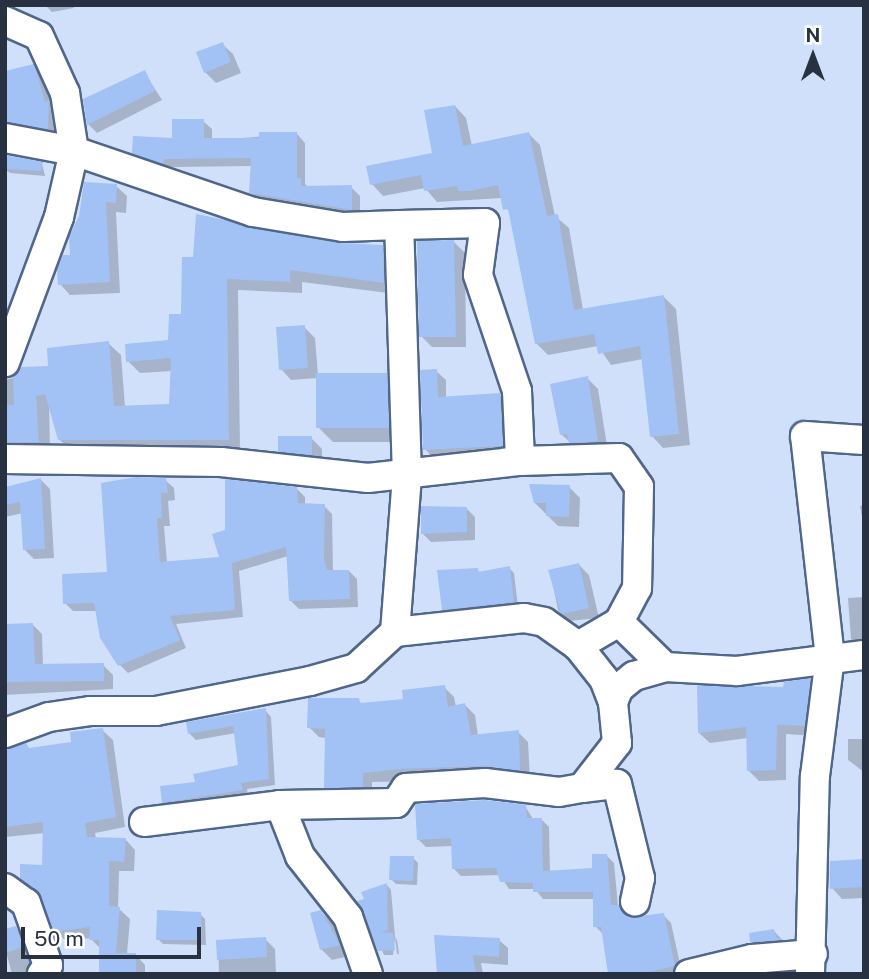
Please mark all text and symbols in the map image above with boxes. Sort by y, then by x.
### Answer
north arrow [778,21,848,91]
text: N [806,24,820,46]
scale bar [24,912,205,956]
text: 50 m [34,926,84,951]

